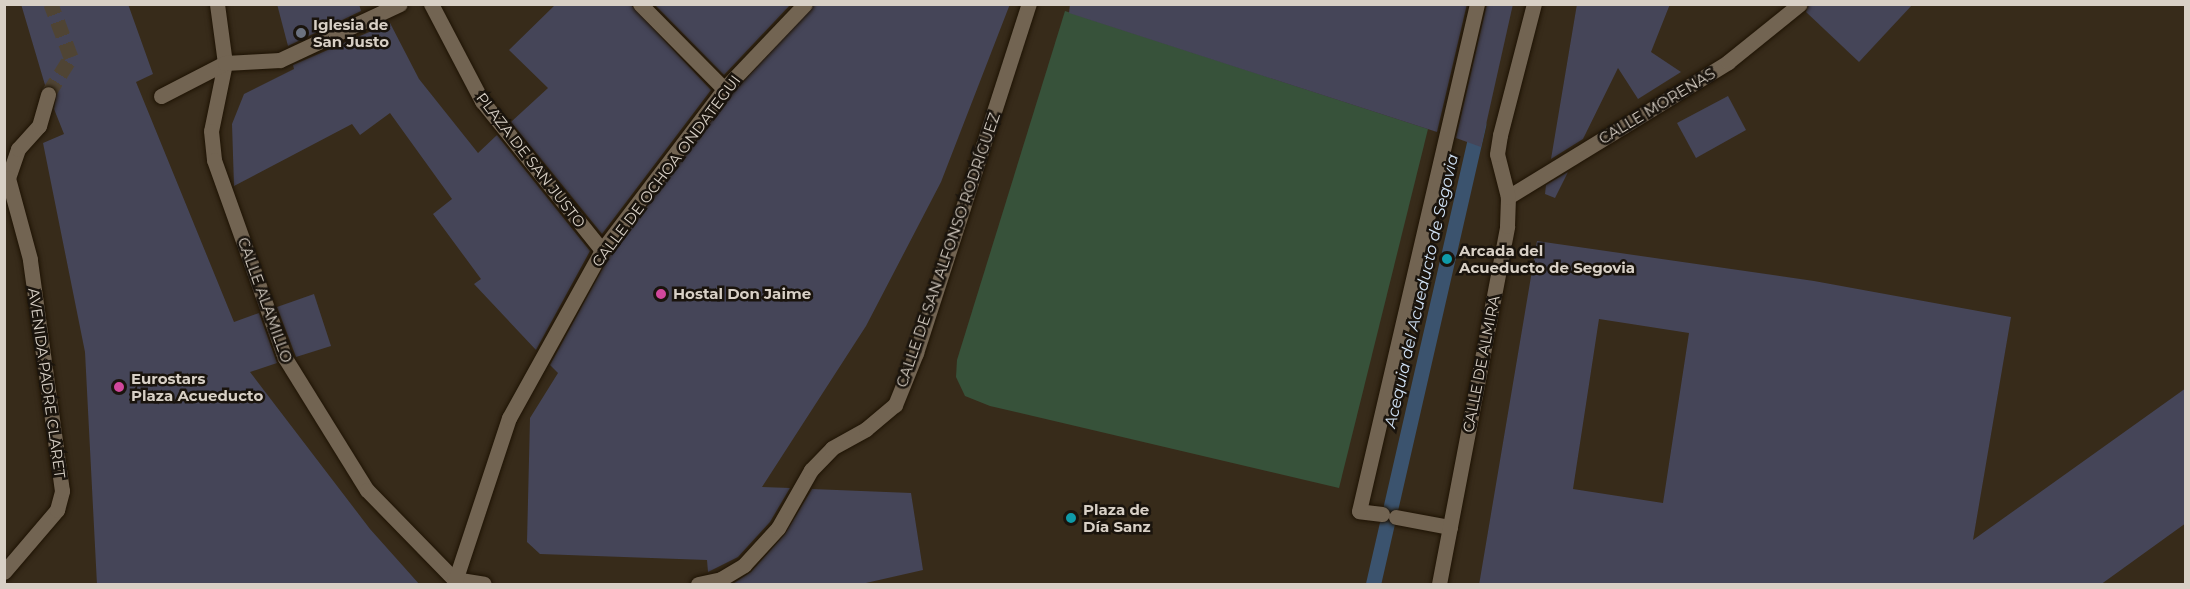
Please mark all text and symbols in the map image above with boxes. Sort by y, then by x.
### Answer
place label: Iglesia de San Justo [313,15,389,50]
marker: Iglesia de San Justo [294,26,308,40]
street label: CALLE MORENAS [1595,64,1719,148]
street label: CALLE DE OCHOA ONDATEGUI [588,72,744,270]
street label: PLAZA DE SAN JUSTO [473,89,589,231]
street label: CALLE DE SAN ALFONSO RODRÍGUEZ [892,110,1004,390]
water label: Acequia del Acueducto de Segovia [1381,152,1463,430]
street label: CALLE ALAMILLO [234,235,296,365]
place label: Arcada del Acueducto de Segovia [1459,241,1635,276]
marker: Arcada del Acueducto de Segovia [1440,252,1454,266]
place label: Hostal Don Jaime [673,285,811,303]
street label: AVENIDA PADRE CLARET [25,287,69,479]
marker: Hostal Don Jaime [654,287,668,301]
street label: CALLE DE ALMIRA [1459,294,1503,434]
place label: Eurostars Plaza Acueducto [131,369,263,404]
marker: Eurostars Plaza Acueducto [112,380,126,394]
place label: Plaza de Día Sanz [1083,500,1151,535]
marker: Plaza de Día Sanz [1064,511,1078,525]

